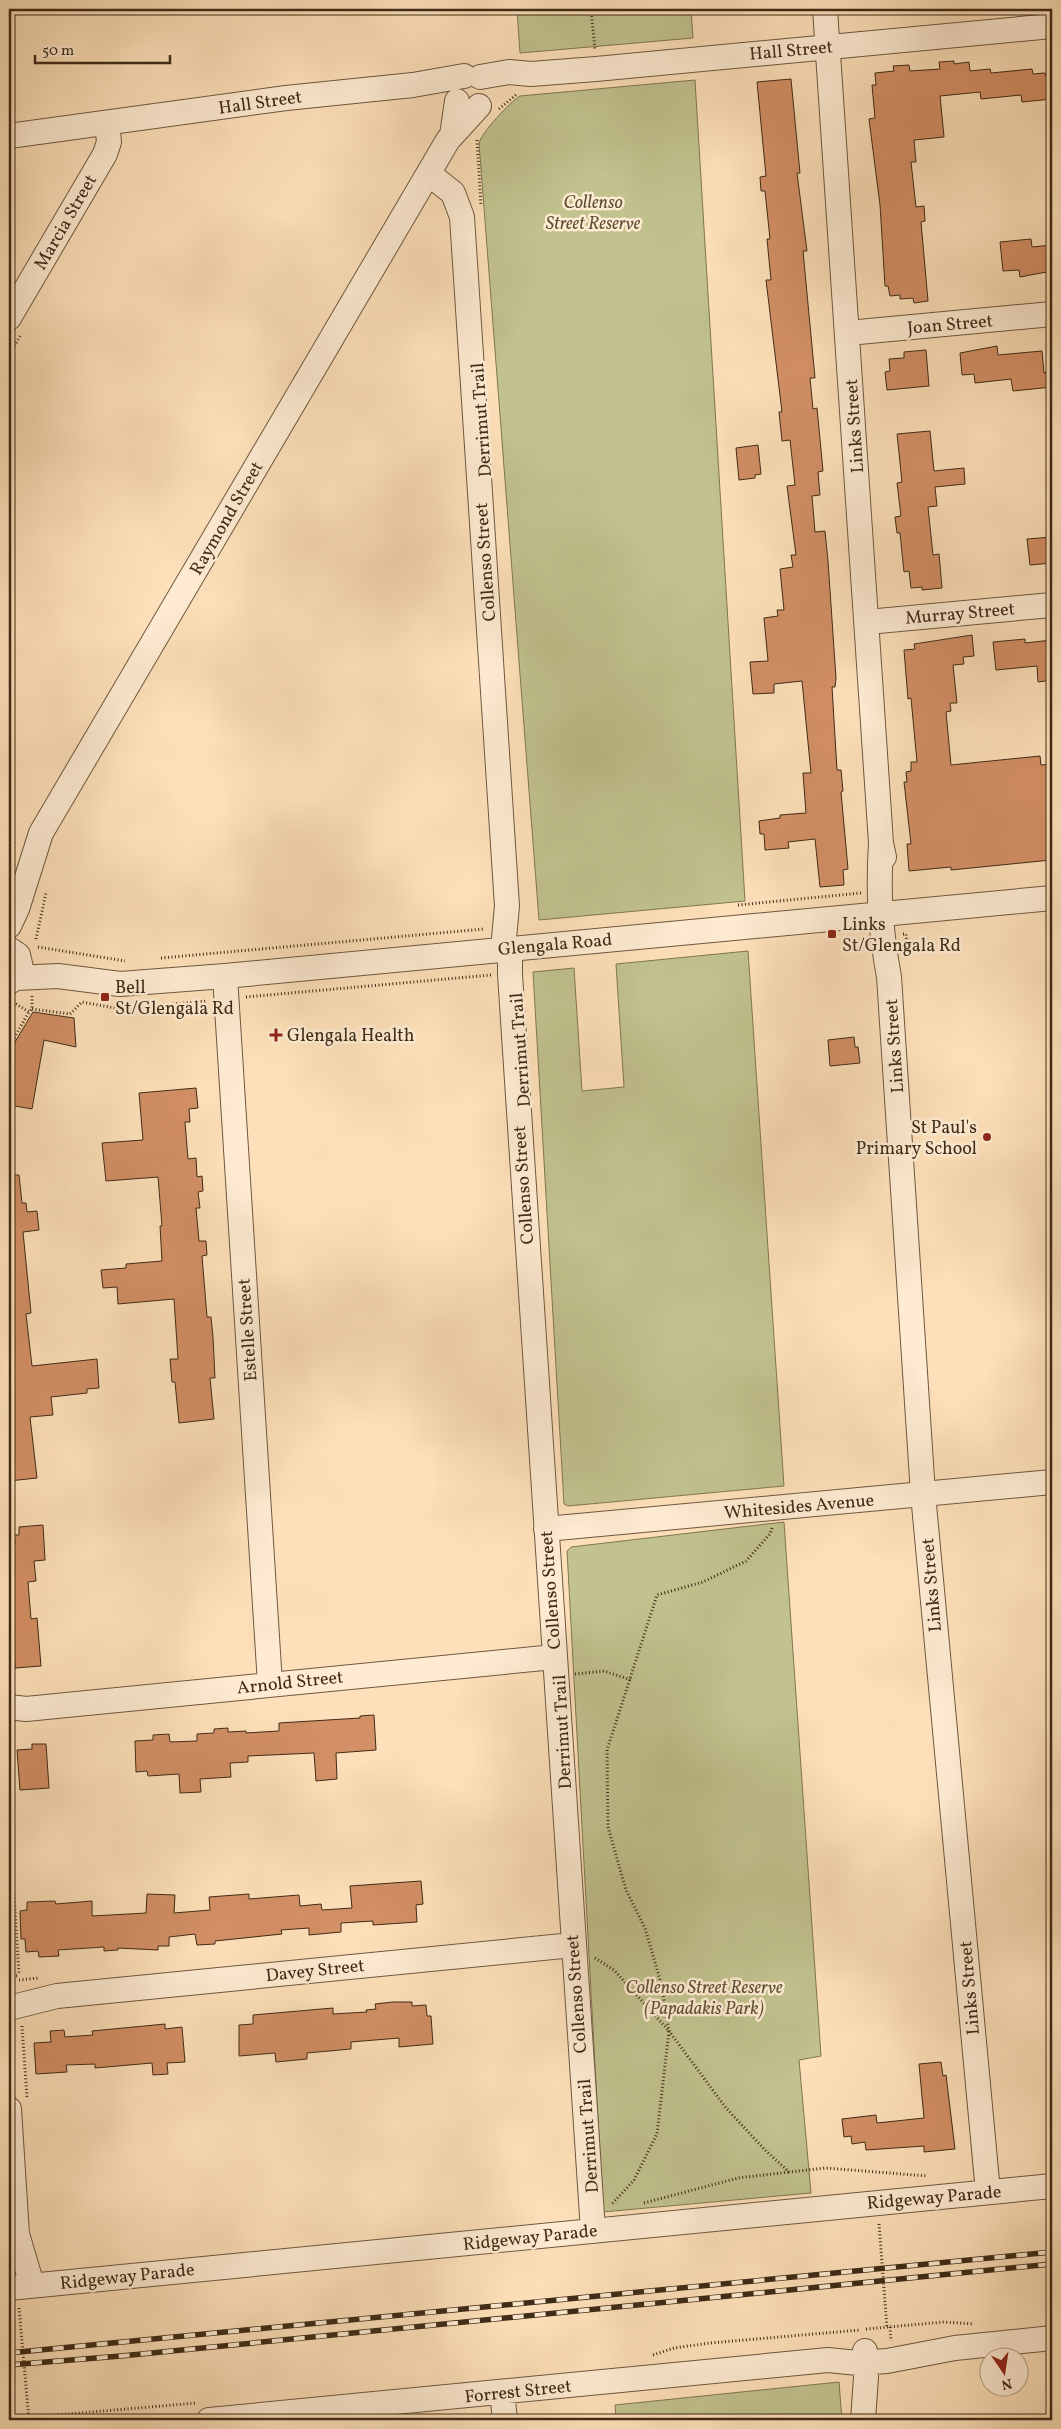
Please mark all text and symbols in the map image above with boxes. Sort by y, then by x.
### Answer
scale bar [35,32,170,64]
street label: Hall Street [748,35,834,68]
text: 50 m [42,41,74,62]
street label: Hall Street [217,85,304,122]
street label: Marcia Street [29,170,104,275]
park label: Collenso Street Reserve [546,191,641,237]
street label: Joan Street [906,309,994,342]
street label: Derrimut Trail [466,362,499,478]
street label: Links Street [840,378,871,474]
street label: Raymond Street [185,457,270,580]
street label: Collenso Street [470,502,503,622]
street label: Murray Street [904,597,1016,632]
place label: Links St/Glengala Rd [842,913,961,959]
street label: Glengala Road [497,928,613,963]
marker: Links St/Glengala Rd [826,928,838,940]
place label: Bell St/Glengala Rd [115,976,234,1022]
marker: Bell St/Glengala Rd [99,991,111,1003]
street label: Derrimut Trail [505,992,538,1108]
street label: Links Street [880,998,911,1094]
place label: Glengala Health [287,1024,415,1049]
marker: Glengala Health [269,1028,283,1042]
place label: St Paul's Primary School [856,1116,977,1162]
street label: Collenso Street [508,1125,541,1245]
marker: St Paul's Primary School [981,1131,993,1143]
street label: Estelle Street [232,1278,265,1382]
street label: Whitesides Avenue [723,1488,875,1527]
street label: Collenso Street [535,1530,568,1650]
street label: Links Street [916,1537,949,1633]
street label: Arnold Street [236,1665,345,1701]
street label: Derrimut Trail [548,1674,579,1790]
street label: Collenso Street [561,1934,594,2054]
street label: Links Street [954,1940,987,2036]
street label: Davey Street [265,1954,366,1989]
park label: Collenso Street Reserve (Papadakis Park) [625,1976,783,2022]
street label: Derrimut Trail [573,2078,606,2194]
street label: Ridgeway Parade [866,2180,1003,2217]
street label: Ridgeway Parade [462,2219,599,2258]
street label: Ridgeway Parade [59,2258,196,2297]
north arrow [978,2346,1028,2396]
text: N [999,2373,1014,2394]
street label: Forrest Street [464,2374,573,2411]

